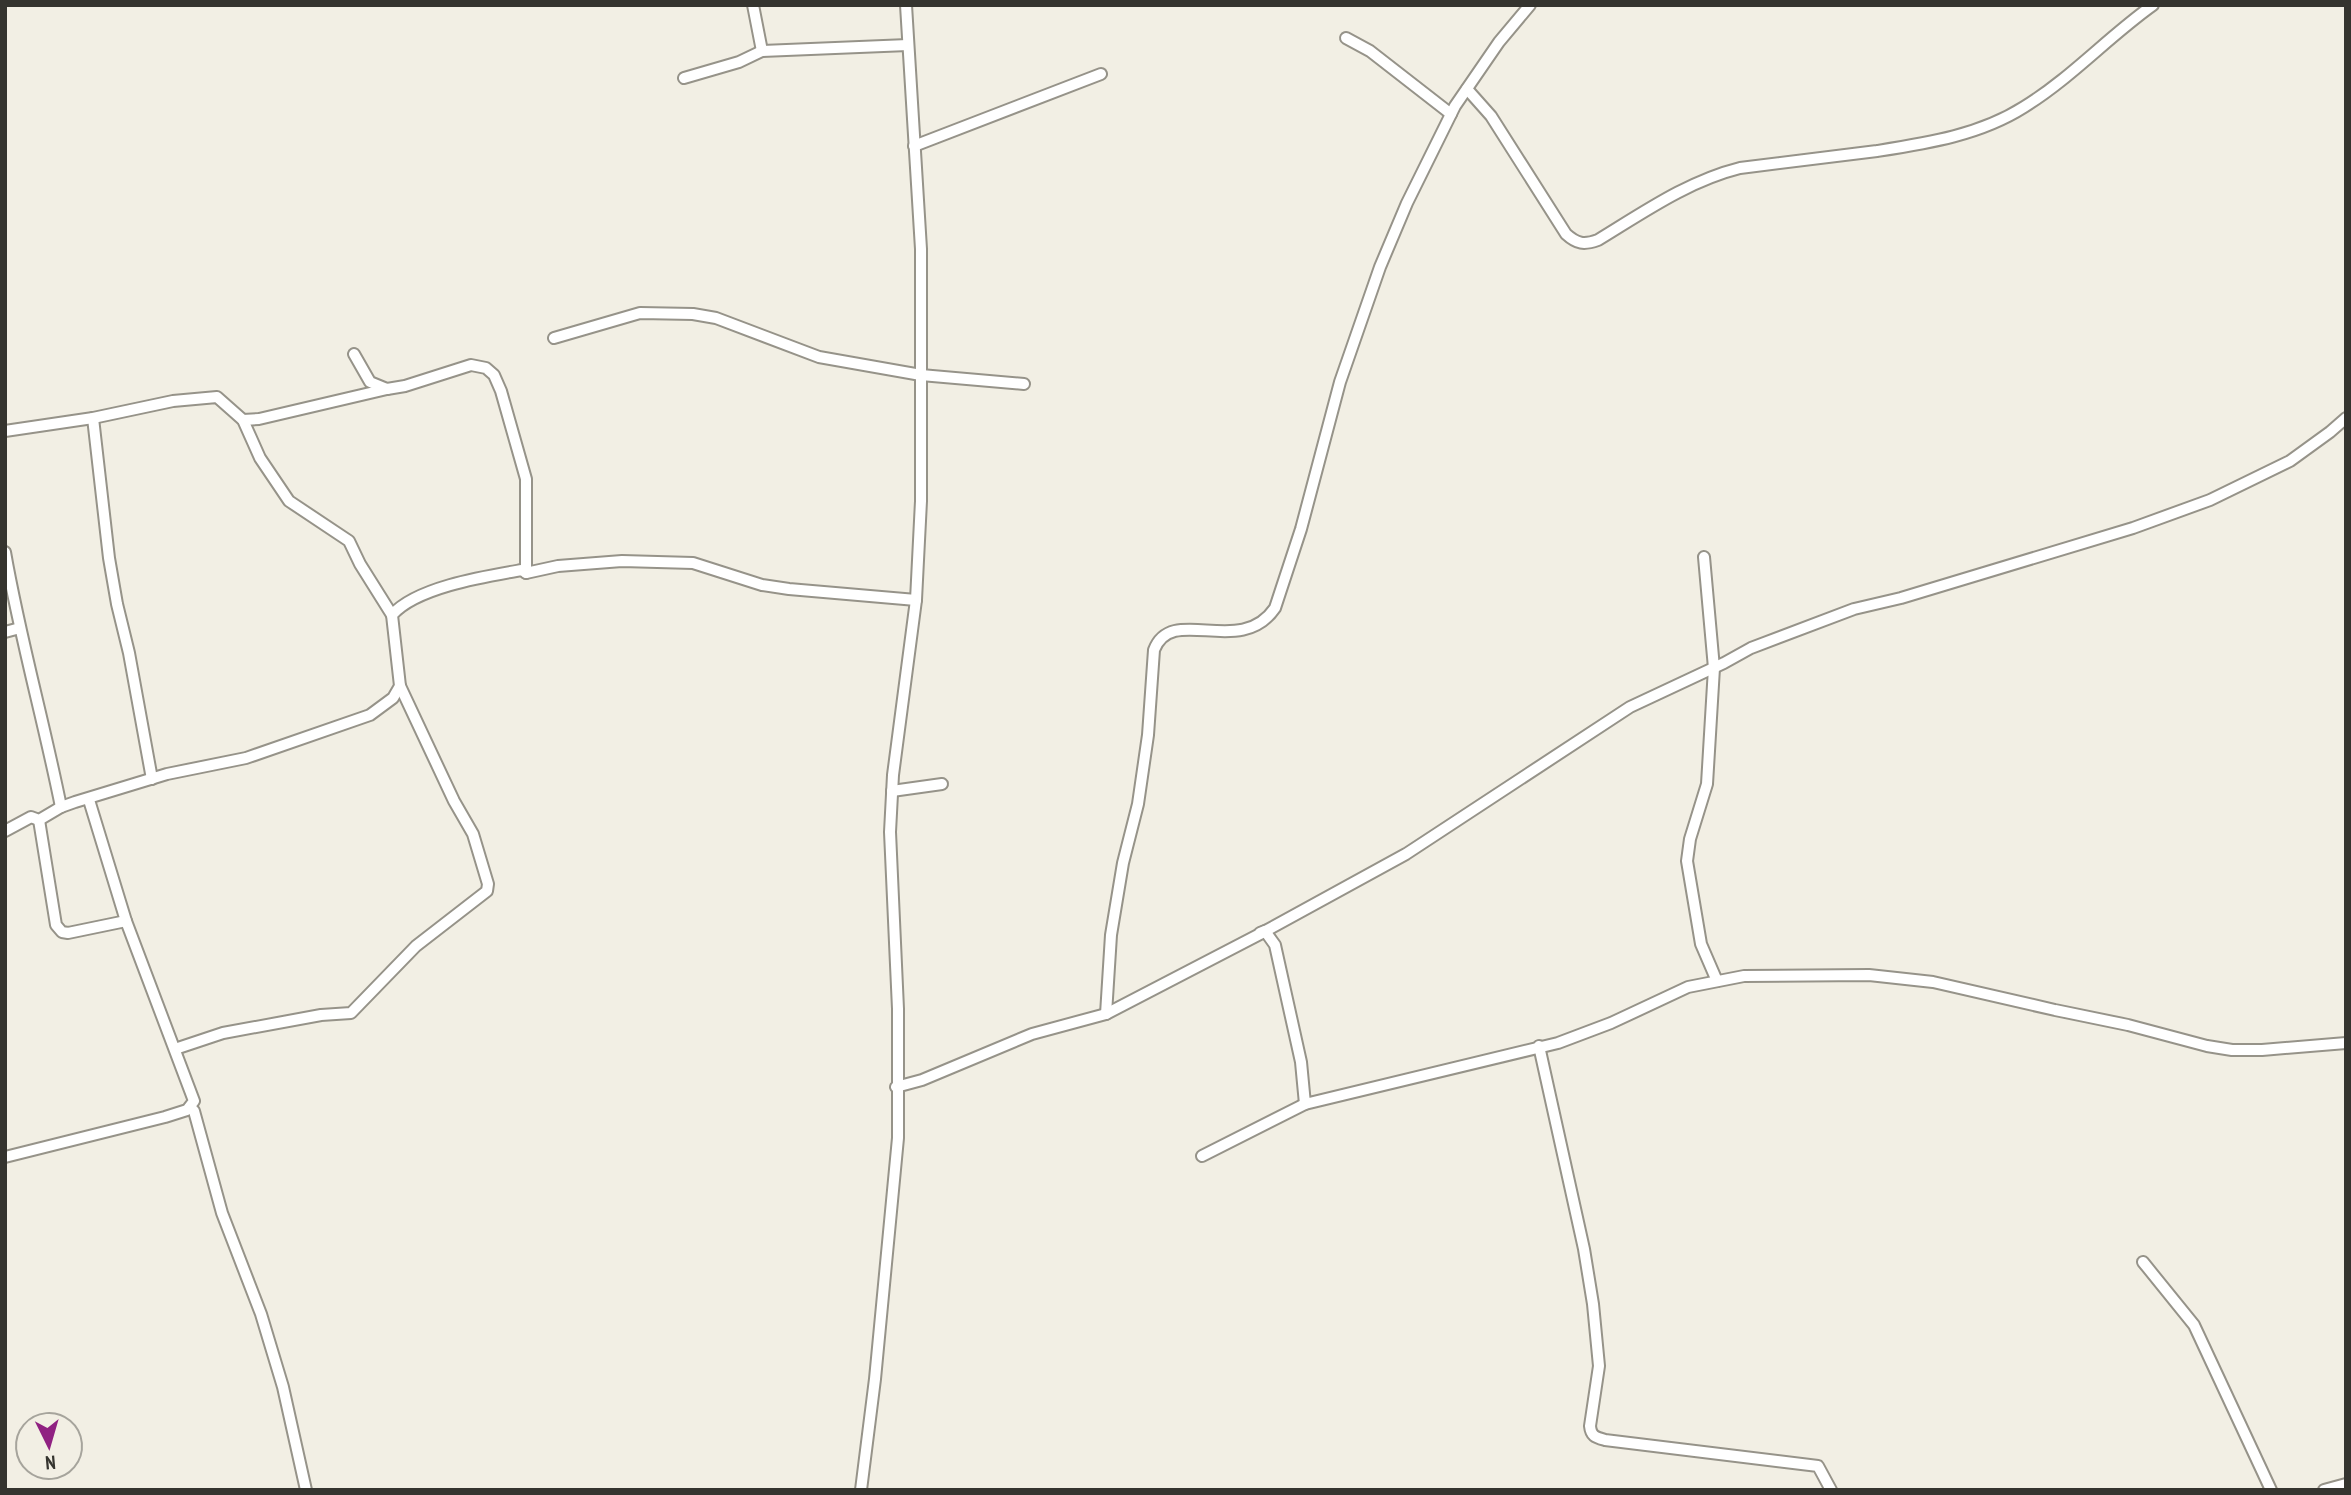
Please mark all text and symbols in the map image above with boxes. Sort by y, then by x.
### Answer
north arrow [14,1411,84,1481]
text: N [44,1451,57,1475]

